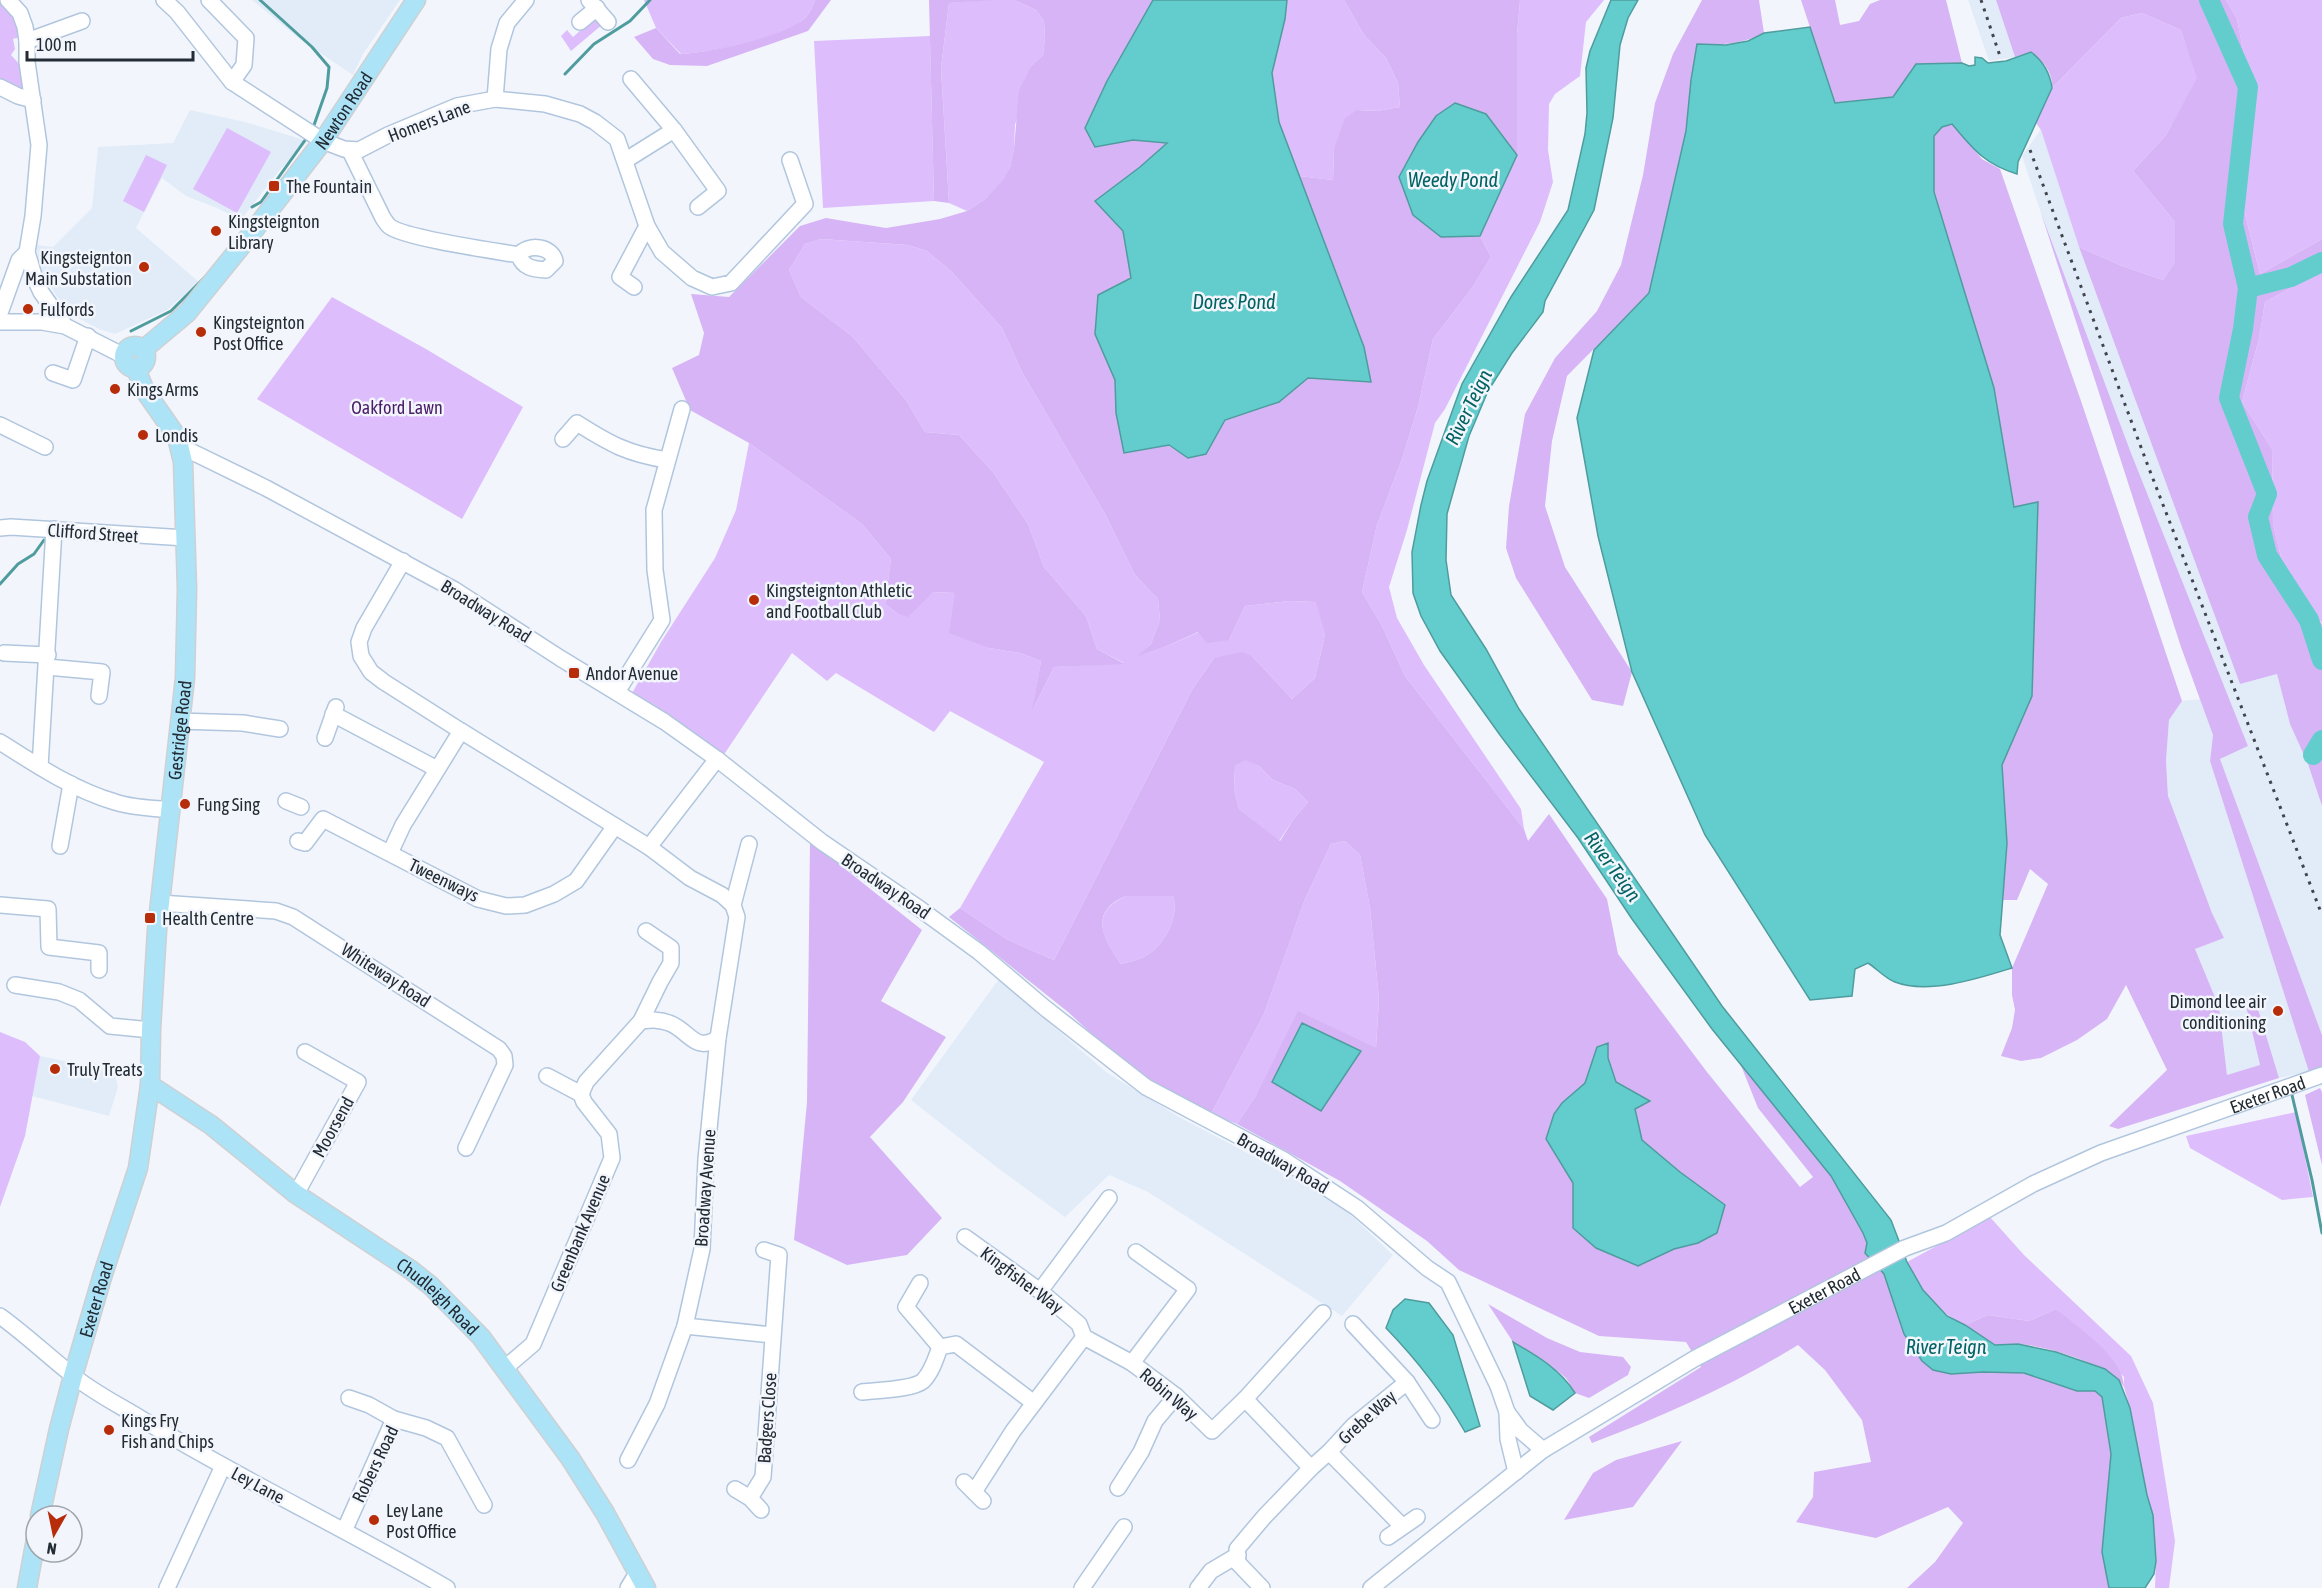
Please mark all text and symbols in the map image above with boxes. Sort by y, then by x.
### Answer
scale bar [27,24,194,62]
text: 100 m [36,34,77,55]
street label: Newton Road [310,68,376,153]
street label: Homers Lane [385,96,473,146]
water label: Weedy Pond [1408,168,1498,191]
place label: The Fountain [286,176,372,197]
marker: The Fountain [267,179,281,193]
place label: Kingsteignton Library [228,211,320,253]
marker: Kingsteignton Library [209,224,223,238]
place label: Kingsteignton Main Substation [25,247,132,289]
marker: Kingsteignton Main Substation [137,260,151,274]
water label: Dores Pond [1193,290,1276,313]
place label: Fulfords [40,299,94,320]
marker: Fulfords [21,302,35,316]
place label: Kingsteignton Post Office [213,312,305,354]
marker: Kingsteignton Post Office [194,325,208,339]
water label: River Teign [1440,365,1496,448]
place label: Kings Arms [127,379,199,400]
marker: Kings Arms [108,382,122,396]
park label: Oakford Lawn [351,397,443,418]
place label: Londis [155,425,198,446]
marker: Londis [136,428,150,442]
street label: Clifford Street [47,519,139,547]
street label: Broadway Road [437,575,535,647]
place label: Kingsteignton Athletic and Football Club [766,580,912,622]
marker: Kingsteignton Athletic and Football Club [747,593,761,607]
place label: Andor Avenue [586,663,678,684]
marker: Andor Avenue [567,666,581,680]
street label: Gestridge Road [163,679,195,781]
place label: Fung Sing [197,794,260,815]
marker: Fung Sing [178,797,192,811]
water label: River Teign [1580,827,1646,906]
street label: Broadway Road [838,849,934,923]
street label: Tweenways [405,854,483,906]
place label: Health Centre [162,908,254,929]
marker: Health Centre [143,911,157,925]
street label: Whiteway Road [337,938,435,1012]
place label: Dimond lee air conditioning [2170,991,2267,1033]
marker: Dimond lee air conditioning [2271,1004,2285,1018]
place label: Truly Treats [67,1059,143,1080]
marker: Truly Treats [48,1062,62,1076]
street label: Exeter Road [2227,1071,2308,1117]
street label: Moorsend [308,1093,358,1161]
street label: Broadway Avenue [690,1128,720,1248]
street label: Broadway Road [1233,1128,1333,1198]
street label: Greenbank Avenue [546,1171,614,1295]
street label: Kingfisher Way [977,1242,1067,1318]
street label: Chudleigh Road [393,1253,484,1339]
street label: Exeter Road [74,1258,117,1340]
street label: Exeter Road [1785,1263,1864,1318]
water label: River Teign [1906,1335,1987,1358]
street label: Robin Way [1136,1364,1202,1424]
street label: Badgers Close [753,1372,781,1464]
street label: Grebe Way [1334,1386,1400,1448]
place label: Kings Fry Fish and Chips [121,1410,214,1452]
street label: Robers Road [347,1422,403,1506]
marker: Kings Fry Fish and Chips [102,1423,116,1437]
street label: Ley Lane [228,1462,288,1508]
place label: Ley Lane Post Office [386,1500,456,1542]
north arrow [24,1504,84,1564]
marker: Ley Lane Post Office [367,1513,381,1527]
text: N [46,1539,58,1558]

